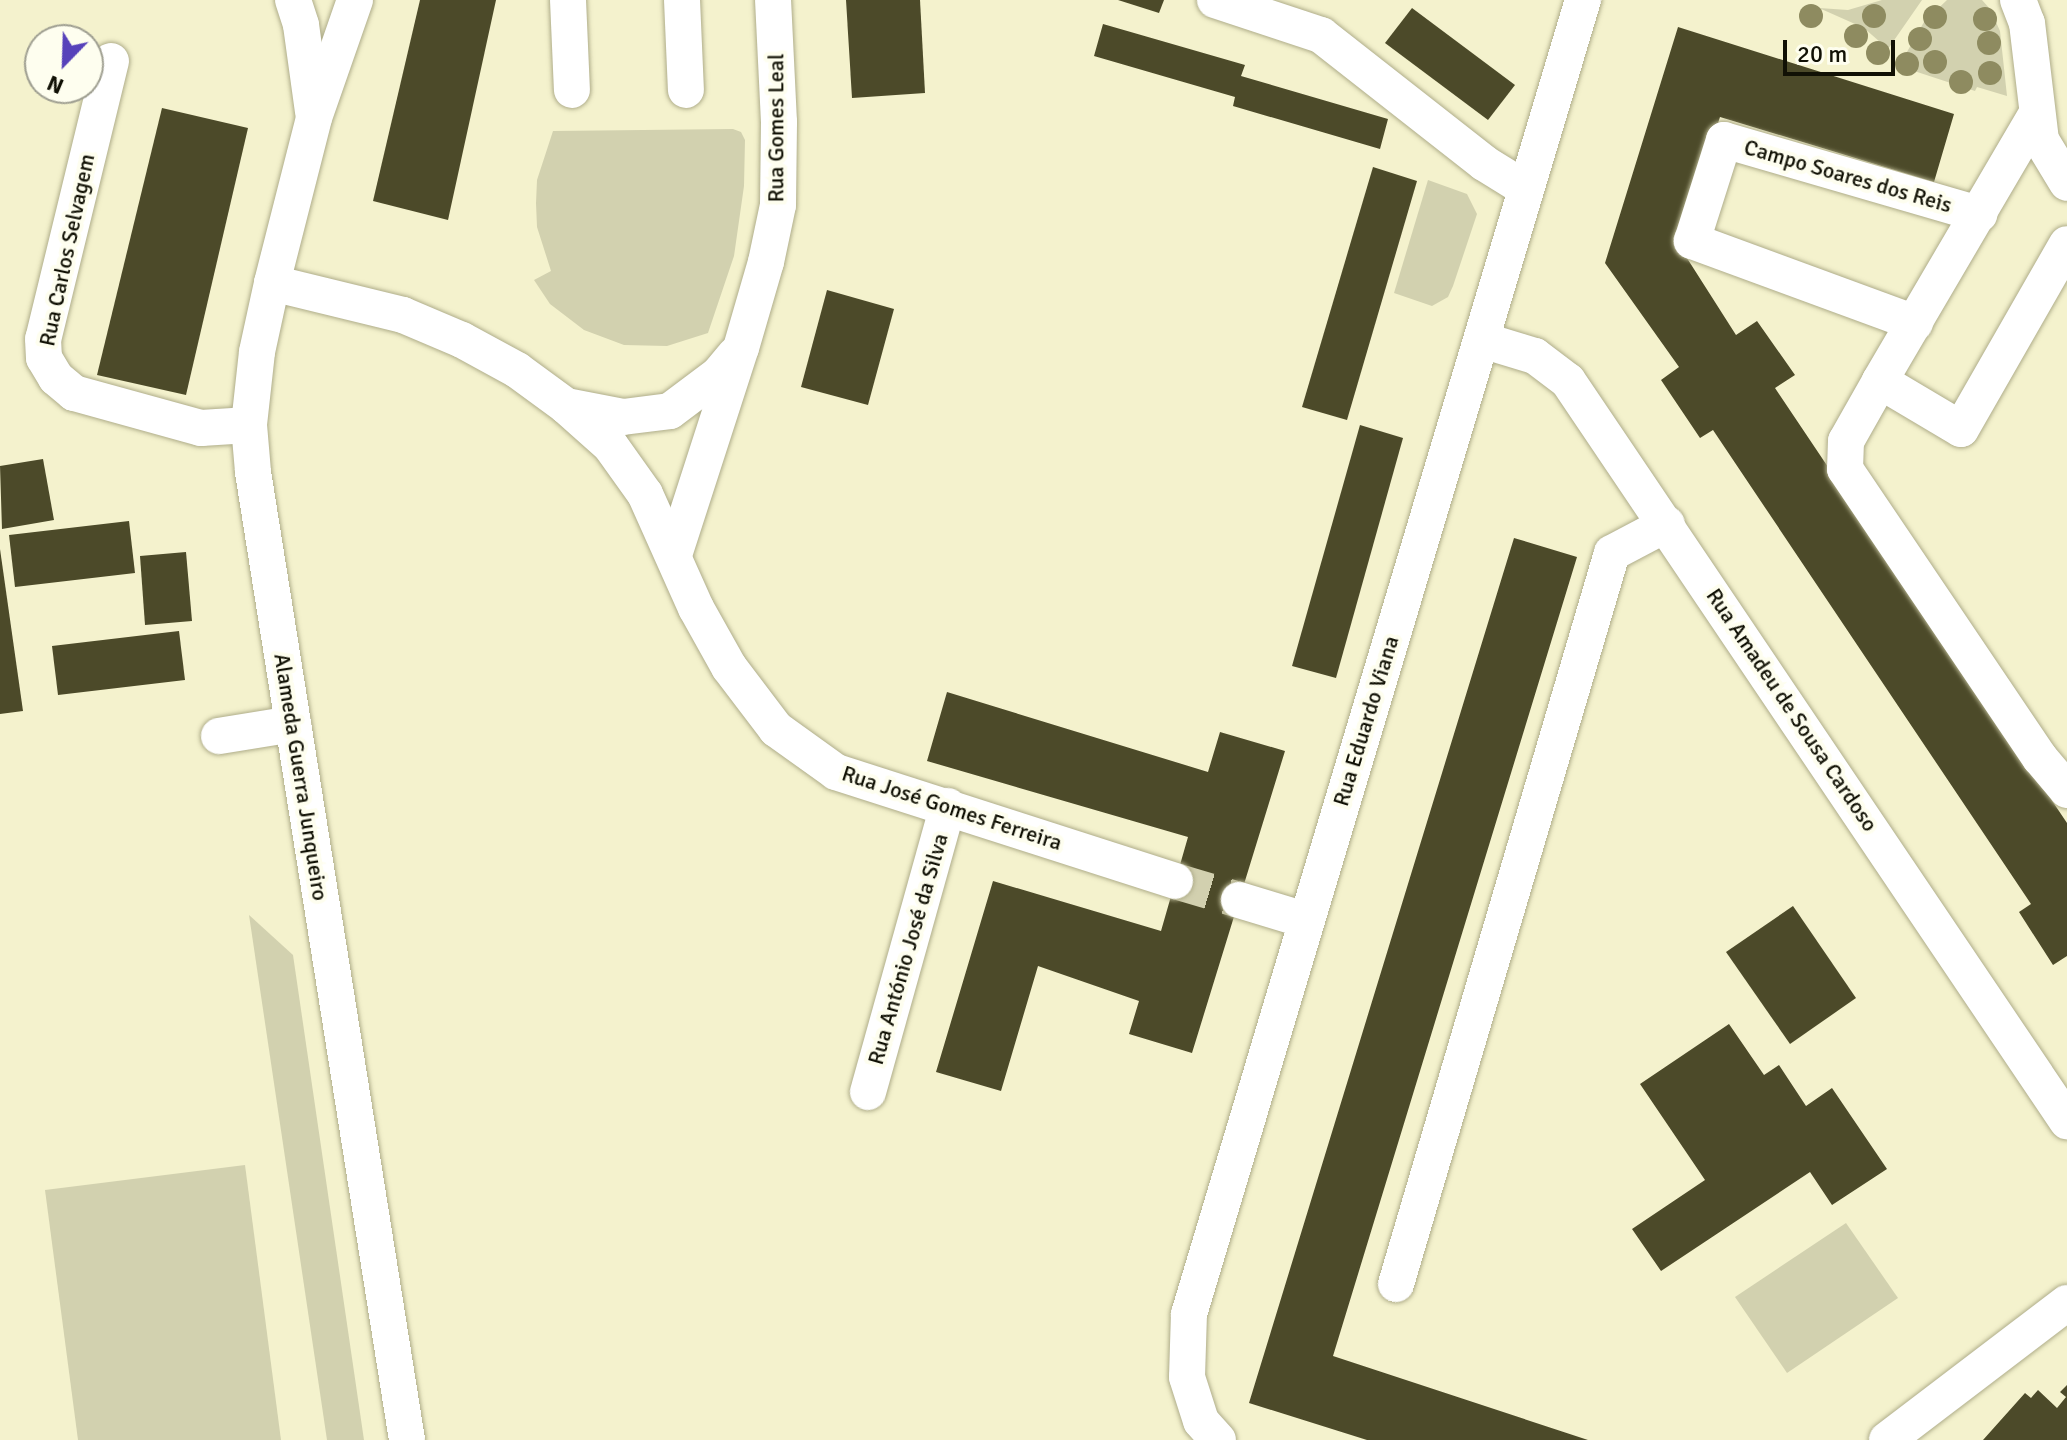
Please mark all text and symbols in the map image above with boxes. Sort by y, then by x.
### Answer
north arrow [24,24,104,104]
scale bar [1787,24,1899,74]
text: 20 m [1797,39,1847,69]
street label: Rua Gomes Leal [763,54,789,202]
text: N [43,69,68,100]
street label: Campo Soares dos Reis [1741,134,1955,218]
street label: Rua Carlos Selvagem [34,151,100,349]
street label: Rua Amadeu de Sousa Cardoso [1701,583,1883,837]
street label: Rua Eduardo Viana [1328,633,1404,809]
street label: Alameda Guerra Junqueiro [268,652,334,902]
street label: Rua José Gomes Ferreira [839,760,1065,856]
street label: Rua António José da Silva [862,830,954,1068]

